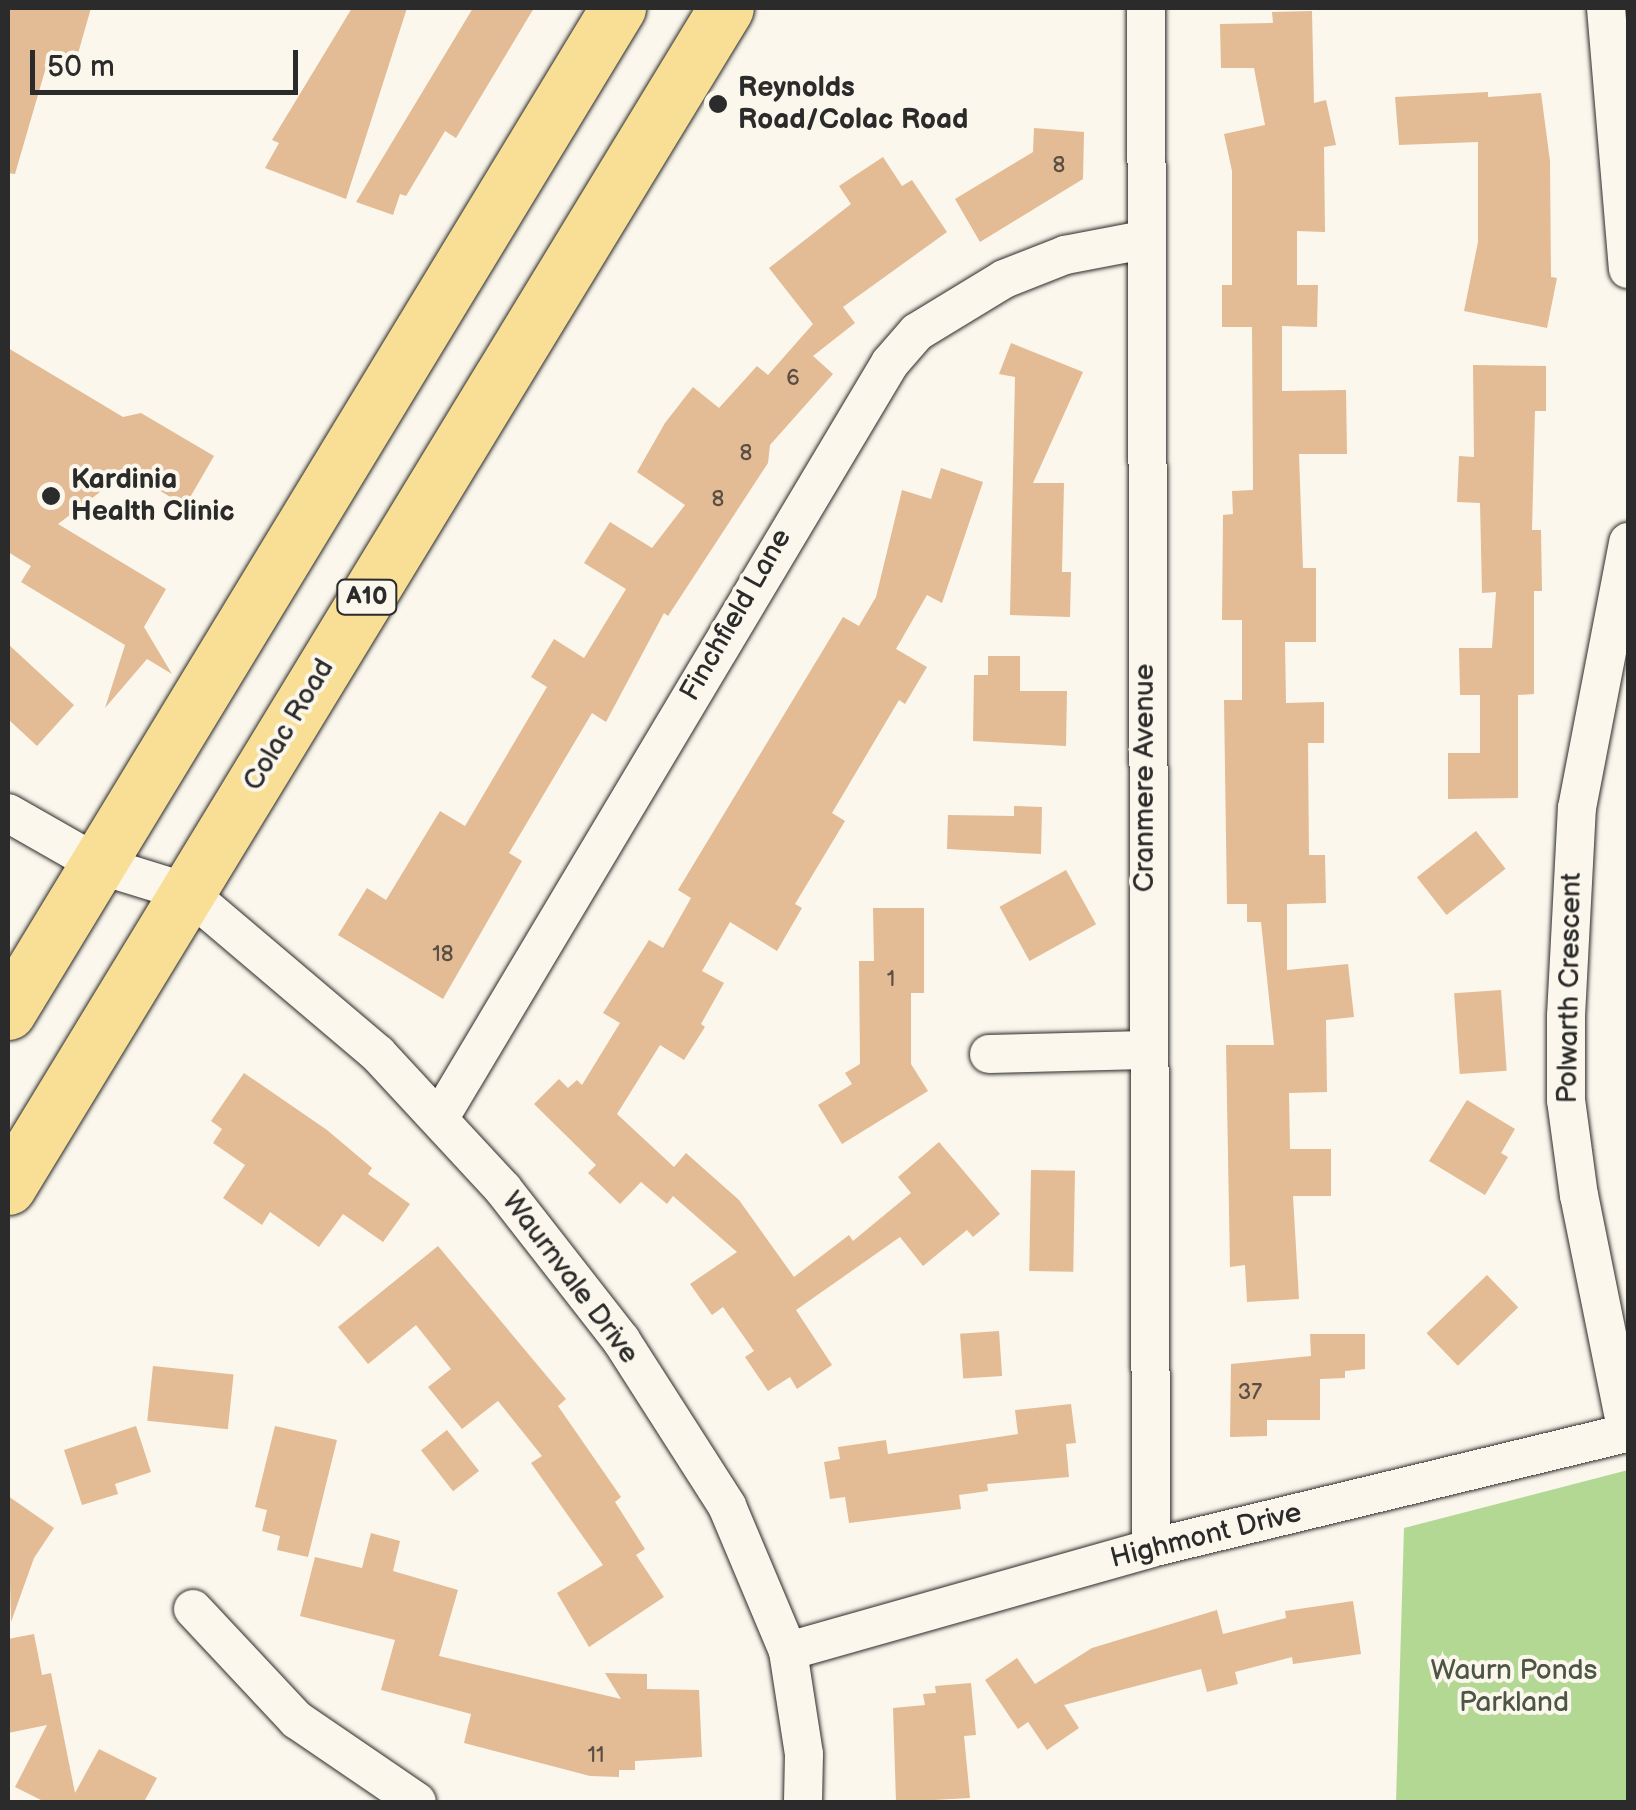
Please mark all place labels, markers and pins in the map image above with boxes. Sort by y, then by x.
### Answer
place label: Reynolds Road/Colac Road [738,71,968,137]
marker: Reynolds Road/Colac Road [707,93,729,115]
place label: Kardinia Health Clinic [71,463,235,529]
marker: Kardinia Health Clinic [40,485,62,507]

